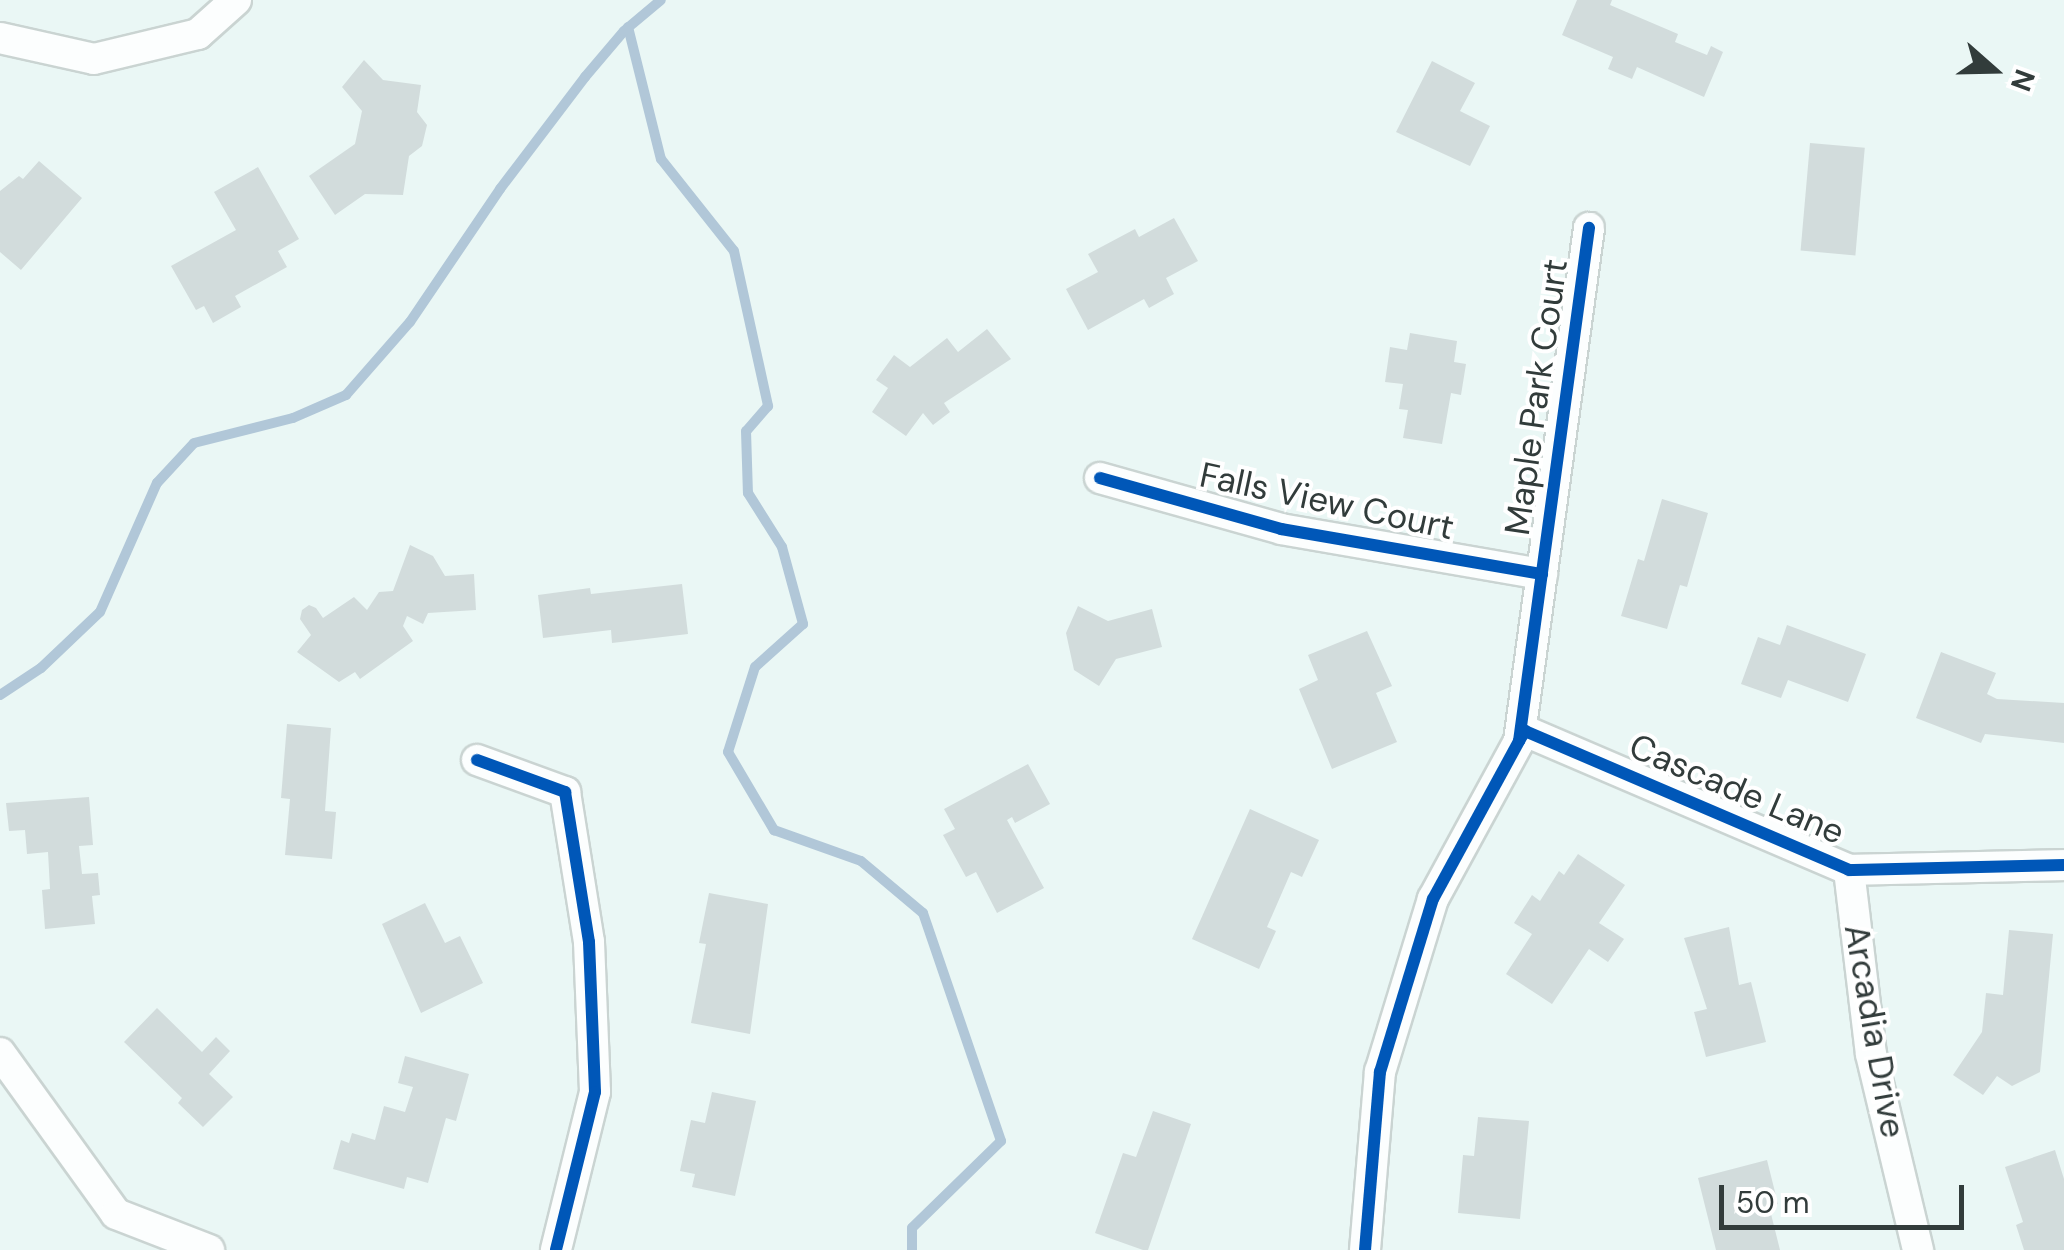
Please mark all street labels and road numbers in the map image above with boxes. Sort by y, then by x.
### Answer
street label: Maple Park Court [1496,256,1576,538]
street label: Falls View Court [1196,454,1458,548]
street label: Cascade Lane [1623,725,1851,853]
street label: Arcadia Drive [1836,921,1914,1141]

